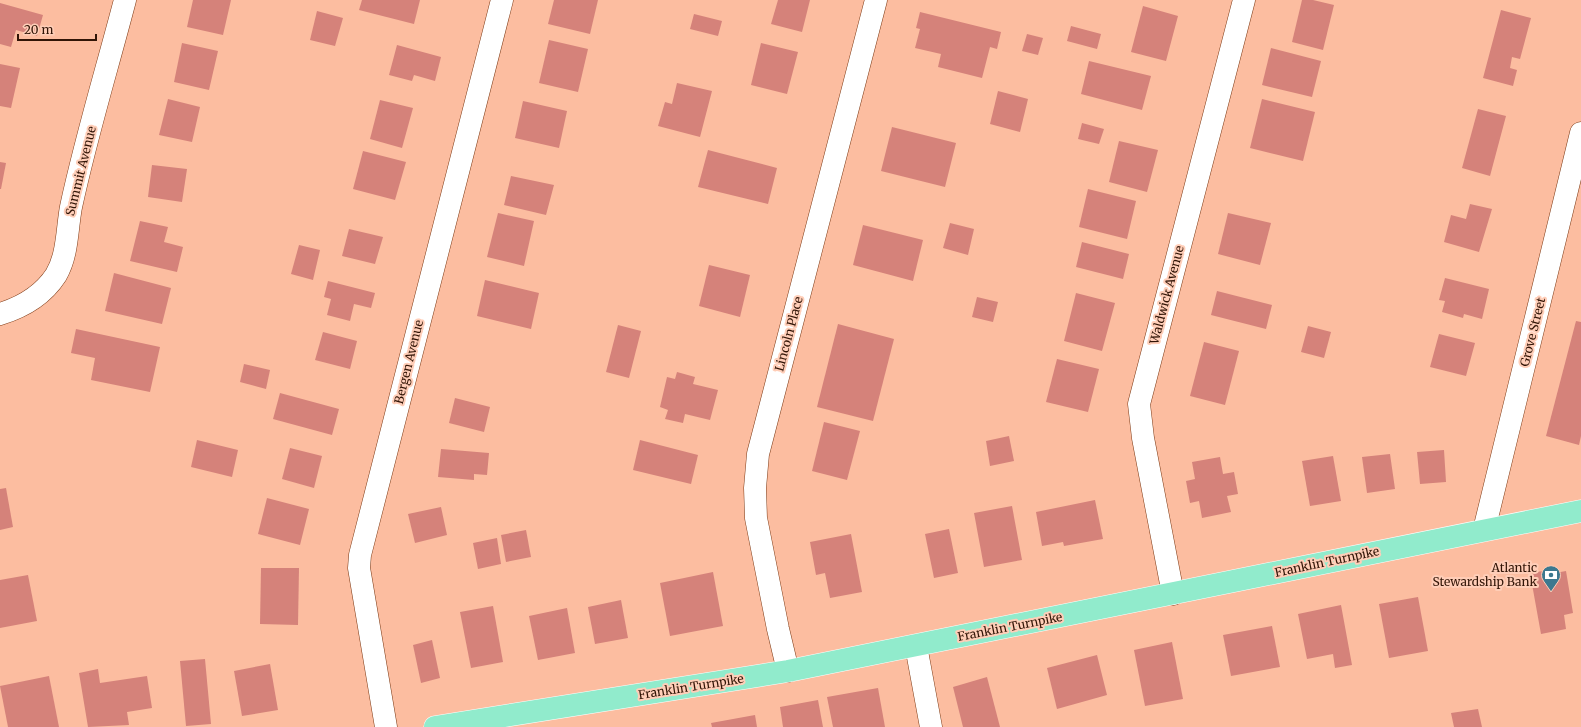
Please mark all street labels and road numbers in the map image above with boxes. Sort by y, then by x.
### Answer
street label: Summit Avenue [62,125,99,217]
street label: Waldwick Avenue [1146,244,1187,347]
street label: Lincoln Place [771,295,806,373]
street label: Grove Street [1517,295,1548,368]
street label: Bergen Avenue [391,318,426,405]
street label: Franklin Turnpike [1273,543,1381,580]
street label: Franklin Turnpike [956,609,1064,644]
street label: Franklin Turnpike [637,671,745,702]

